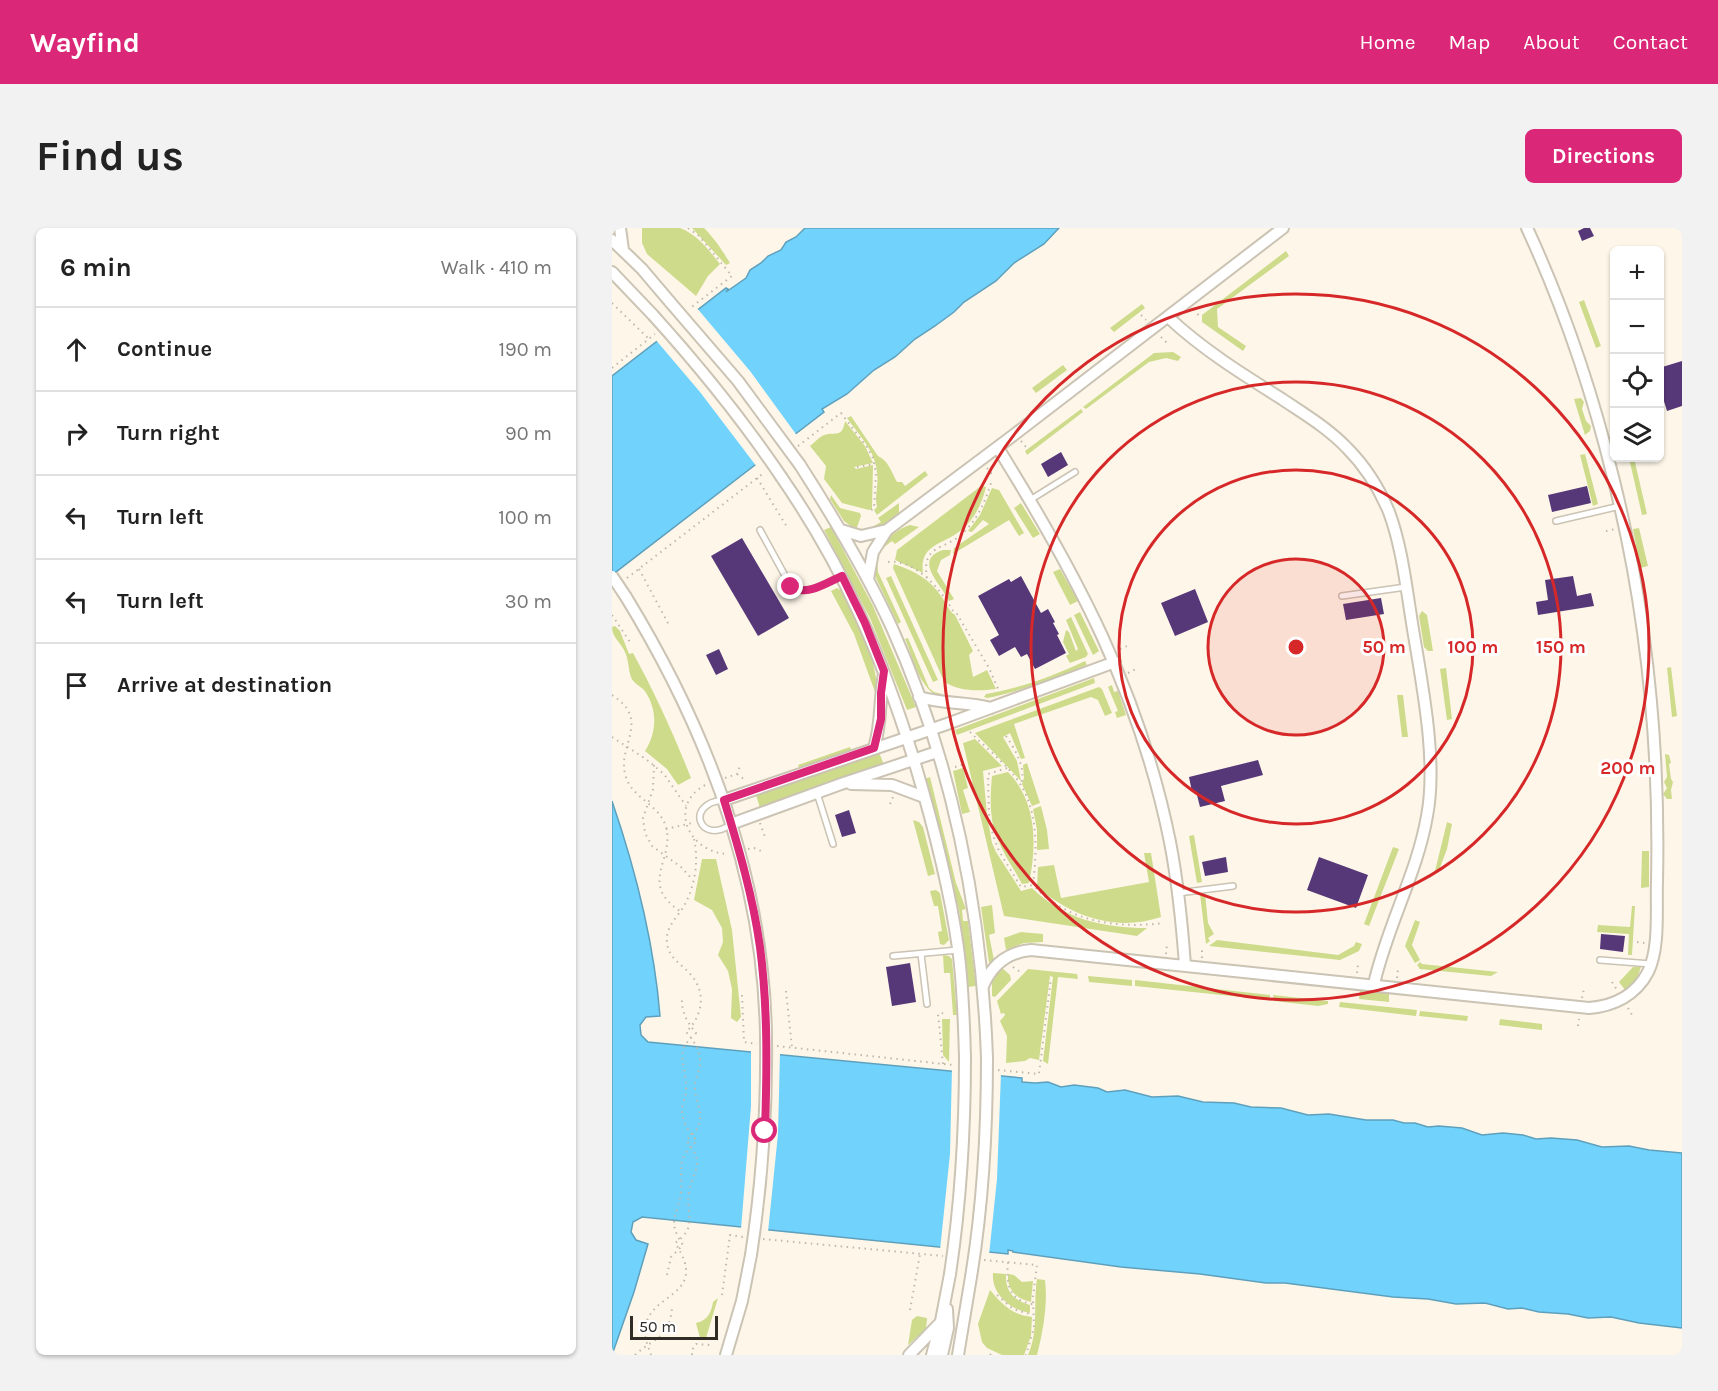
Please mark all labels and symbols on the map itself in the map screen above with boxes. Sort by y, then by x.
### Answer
route end [777,573,803,599]
text: 50 m [1362,636,1406,658]
text: 100 m [1448,636,1498,658]
text: 150 m [1536,636,1586,658]
centre of rings [1286,637,1306,657]
text: 200 m [1600,757,1656,779]
route start [751,1117,777,1143]
scale bar [630,1313,718,1340]

